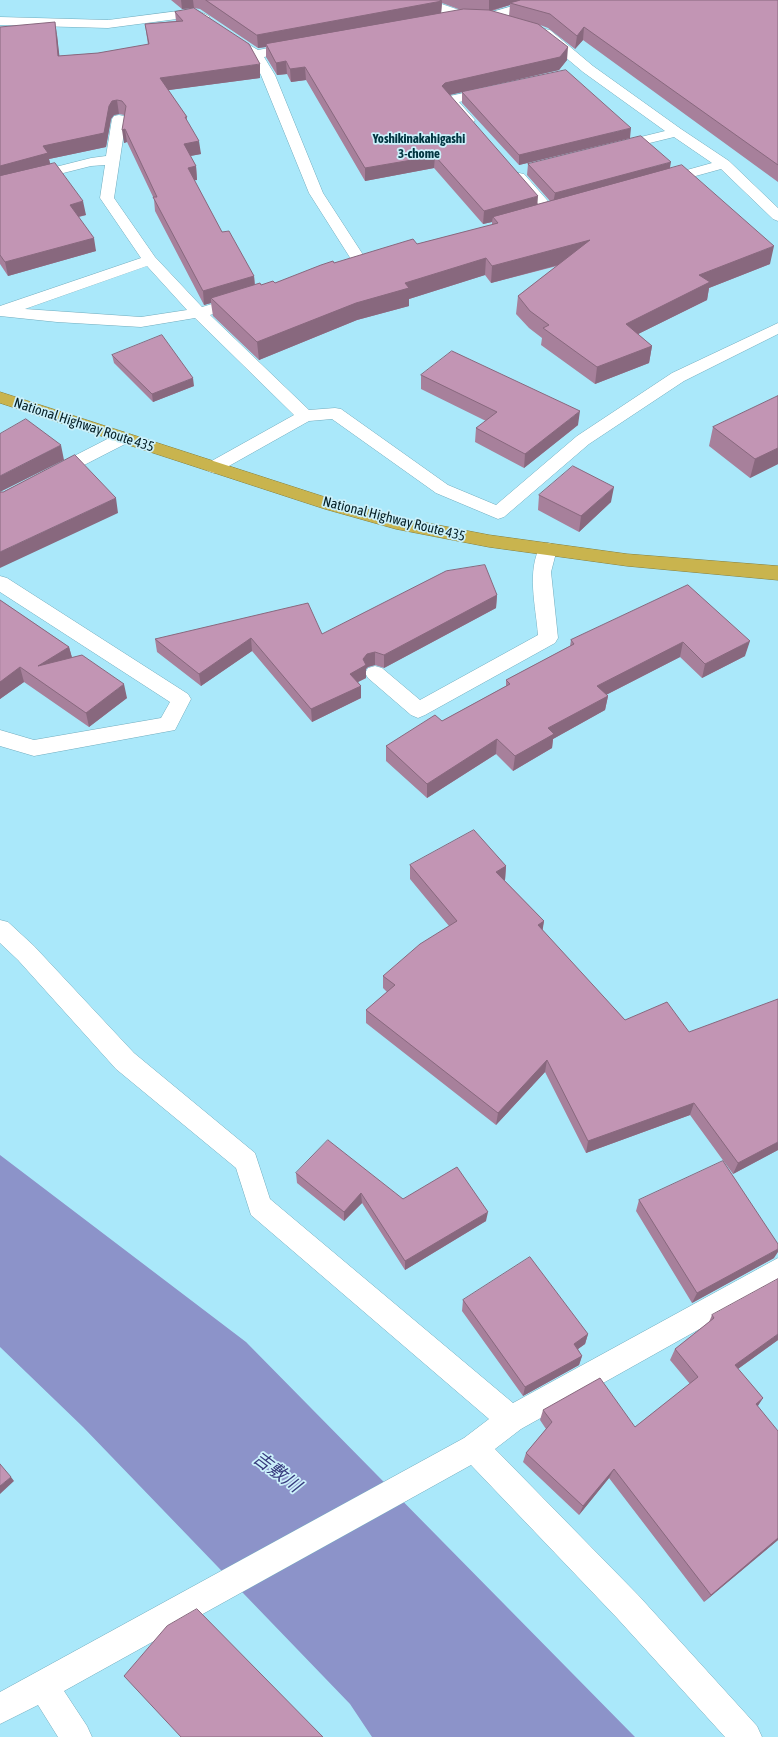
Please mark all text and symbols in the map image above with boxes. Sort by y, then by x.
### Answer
district label: Yoshikinakahigashi 3-chome [373,131,465,162]
street label: National Highway Route 435 [12,394,156,456]
street label: National Highway Route 435 [321,493,467,545]
water label: 吉敷川 [249,1447,305,1497]

